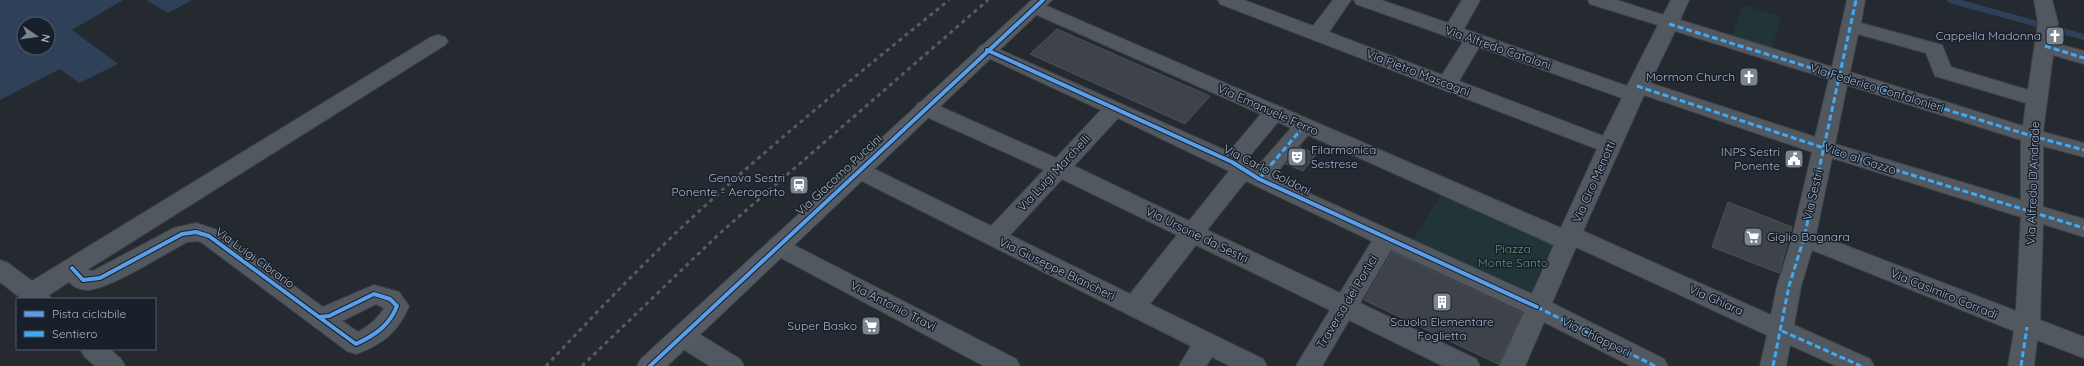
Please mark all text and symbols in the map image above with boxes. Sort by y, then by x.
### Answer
north arrow [16,16,56,56]
street label: Via Alfredo Catalani [1443,22,1553,73]
church icon: Cappella Madonna [2044,25,2066,47]
place label: Cappella Madonna [1936,28,2041,43]
text: N [38,33,53,44]
street label: Via Pietro Mascagni [1364,46,1472,99]
street label: Via Federico Confalonieri [1808,60,1946,115]
church icon: Mormon Church [1738,66,1760,88]
place label: Mormon Church [1646,69,1735,84]
street label: Via Emanuele Ferro [1215,81,1321,139]
street label: Via Alfredo D'Andrade [2023,121,2042,245]
street label: Via Giacomo Puccini [792,131,885,219]
street label: Via Luigi Marchelli [1014,131,1093,214]
street label: Via Ciro Menotti [1569,139,1618,225]
street label: Vico al Gazzo [1822,140,1898,177]
street label: Via Carlo Goldoni [1221,141,1314,198]
place label: Filarmonica Sestrese [1311,142,1376,171]
place label: INPS Sestri Ponente [1721,144,1780,173]
theatre icon: Filarmonica Sestrese [1286,146,1308,168]
public building icon: INPS Sestri Ponente [1783,148,1805,170]
street label: Via Sestri [1799,168,1826,222]
place label: Genova Sestri Ponente - Aeroporto [672,170,785,199]
station icon: Genova Sestri Ponente - Aeroporto [788,174,810,196]
street label: Via Ursone da Sestri [1143,203,1251,266]
street label: Via Luigi Cibrario [213,224,298,291]
supermarket icon: Giglio Bagnara [1742,226,1764,248]
place label: Giglio Bagnara [1767,229,1850,244]
street label: Via Giuseppe Biancheri [997,234,1118,303]
park label: Piazza Monte Santo [1478,241,1548,270]
street label: Traversa dei Portici [1313,252,1380,351]
street label: Via Casimiro Corradi [1888,265,2000,322]
street label: Via Antonio Travi [848,278,939,334]
street label: Via Ghiara [1687,281,1746,318]
building icon: Scuola Elementare Foglietta [1431,291,1453,313]
legend [16,298,156,350]
text: Pista ciclabile [52,306,126,321]
street label: Via Chiappori [1559,313,1633,360]
place label: Scuola Elementare Foglietta [1390,314,1494,343]
supermarket icon: Super Basko [860,315,882,337]
place label: Super Basko [787,318,857,333]
text: Sentiero [52,326,97,341]

